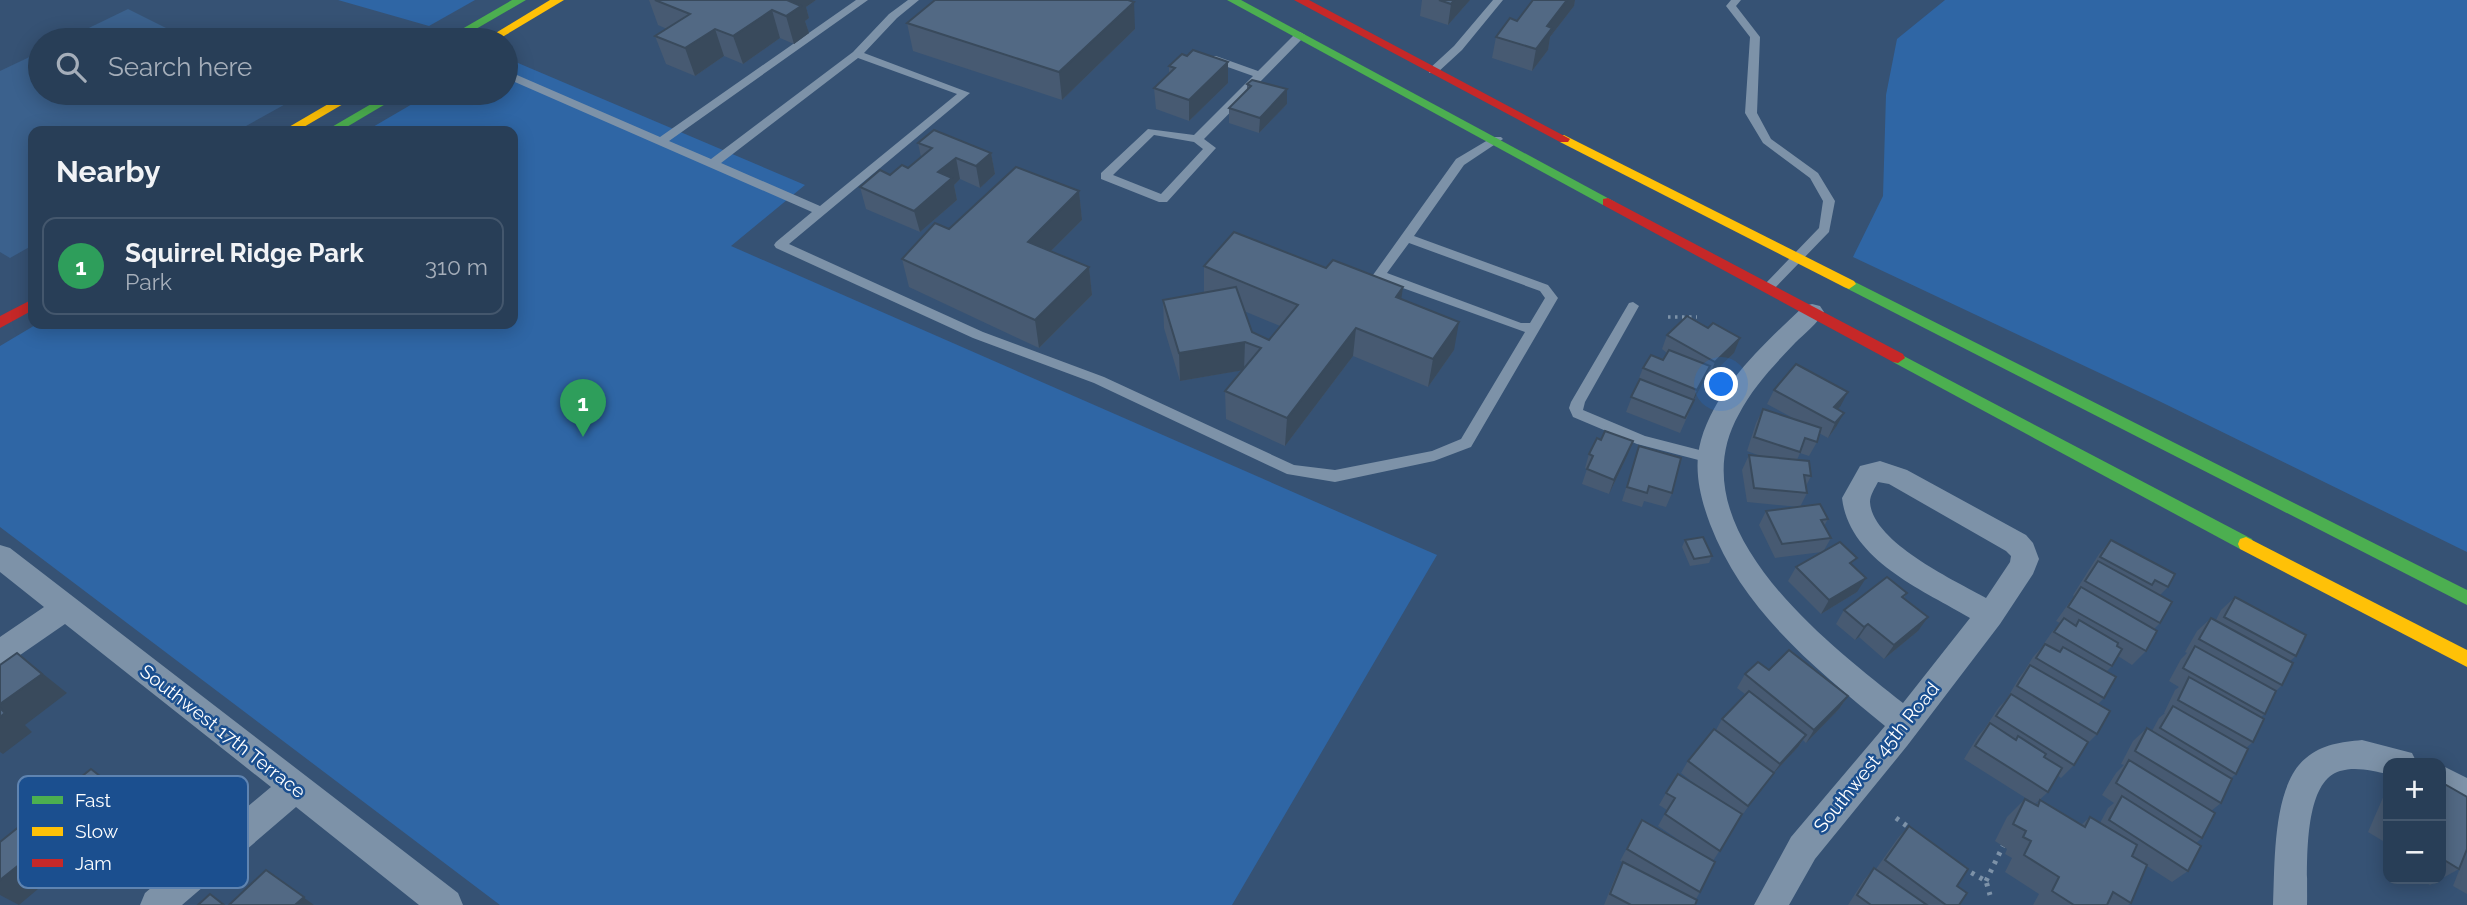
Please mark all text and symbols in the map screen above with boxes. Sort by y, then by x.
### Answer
search box [28,28,518,105]
icon: search [52,48,90,86]
text: Search here [108,52,252,82]
text: Nearby [56,154,160,189]
text: Squirrel Ridge Park [125,238,364,268]
text: 1 [75,253,87,280]
text: 310 m [425,253,488,280]
text: Park [125,268,172,295]
your location [1704,367,1738,401]
pin: 1 [560,379,606,437]
street label: Southwest 17th Terrace [136,660,310,802]
street label: Southwest 45th Road [1809,678,1943,836]
map controls [2383,758,2446,884]
button: + [2383,758,2446,821]
legend [18,776,248,888]
text: Fast [75,789,111,811]
text: Slow [75,820,119,842]
button: − [2383,821,2446,884]
text: Jam [75,852,112,874]

